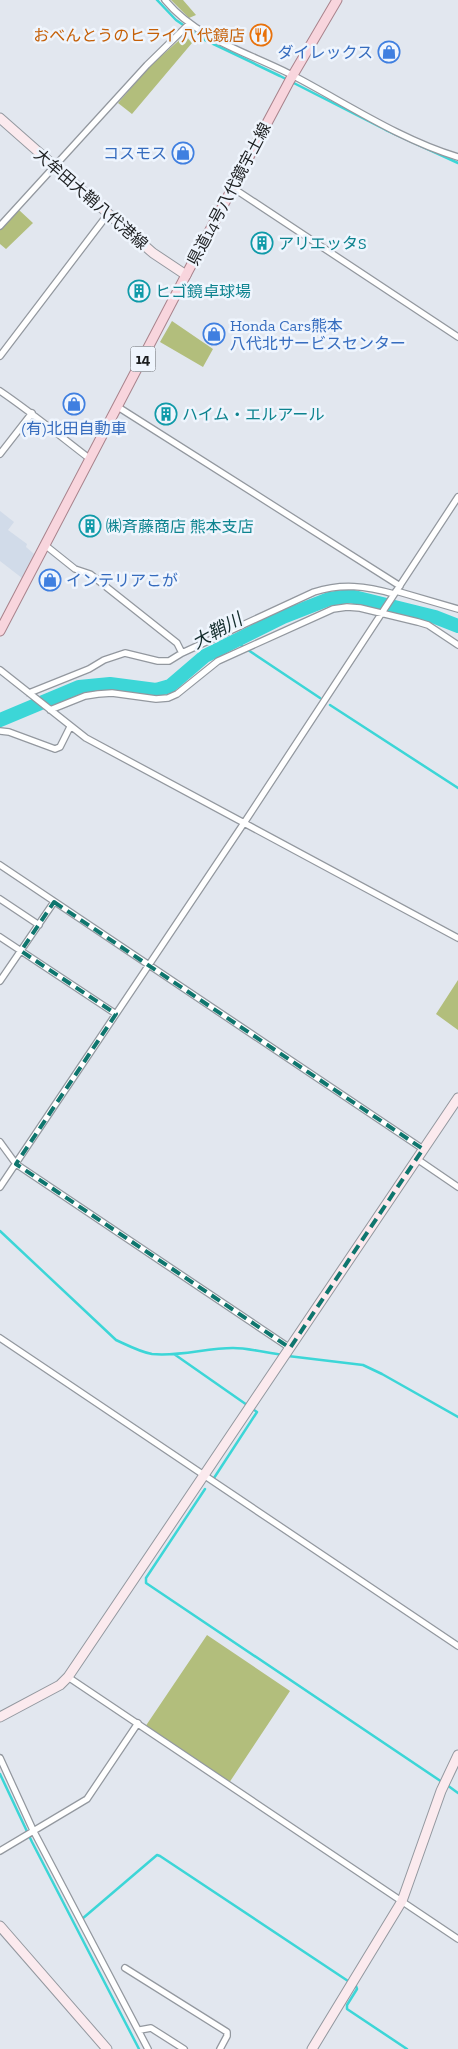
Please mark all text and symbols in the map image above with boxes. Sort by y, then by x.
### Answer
restaurant icon: おべんとうのヒライ 八代鏡店 [249,23,273,47]
place label: おべんとうのヒライ 八代鏡店 [33,26,245,45]
shop icon: ダイレックス [377,40,401,64]
place label: ダイレックス [277,43,373,62]
street label: 県道14号八代鏡宇土線 [183,119,275,269]
shop icon: コスモス [171,141,195,165]
place label: コスモス [103,144,167,163]
street label: 大牟田大鞘八代港線 [30,145,152,253]
building icon: アリエッタS [250,231,274,255]
place label: アリエッタS [278,234,367,253]
building icon: ヒゴ鏡卓球場 [127,279,151,303]
place label: ヒゴ鏡卓球場 [155,282,251,301]
place label: Honda Cars熊本 八代北サービスセンター [230,316,406,353]
shop icon: Honda Cars熊本 八代北サービスセンター [202,322,226,346]
road number: 14 [130,346,156,372]
shop icon: (有)北田自動車 [62,392,86,416]
building icon: ハイム・エルアール [154,402,178,426]
place label: ハイム・エルアール [182,405,324,424]
place label: (有)北田自動車 [22,419,126,438]
building icon: ㈱斉藤商店 熊本支店 [78,514,102,538]
place label: ㈱斉藤商店 熊本支店 [106,517,254,536]
shop icon: インテリアこが [38,568,62,592]
place label: インテリアこが [66,571,178,590]
water label: 大鞘川 [188,607,248,654]

